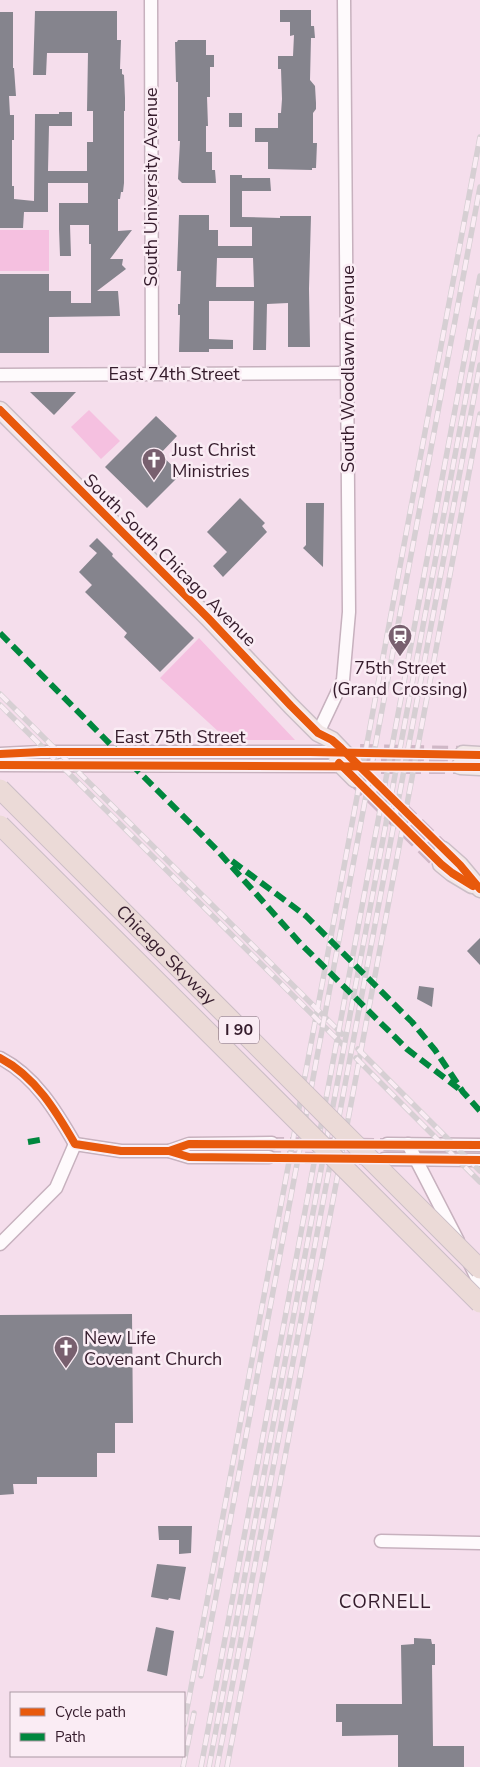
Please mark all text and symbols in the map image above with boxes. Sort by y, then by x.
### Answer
street label: South University Avenue [139,87,163,287]
street label: South Woodlawn Avenue [336,265,360,473]
street label: East 74th Street [108,362,240,386]
place label: Just Christ Ministries [171,438,256,483]
church icon: Just Christ Ministries [141,447,167,481]
street label: South South Chicago Avenue [78,468,262,652]
station icon: 75th Street (Grand Crossing) [387,623,413,657]
place label: 75th Street (Grand Crossing) [332,656,468,701]
street label: East 75th Street [114,725,246,749]
street label: Chicago Skyway [111,900,222,1011]
road number: I 90 [219,1016,259,1044]
place label: New Life Covenant Church [84,1326,222,1371]
church icon: New Life Covenant Church [53,1335,79,1369]
district label: CORNELL [339,1589,431,1615]
legend [10,1692,185,1757]
text: Cycle path [55,1702,126,1722]
text: Path [55,1727,86,1747]

